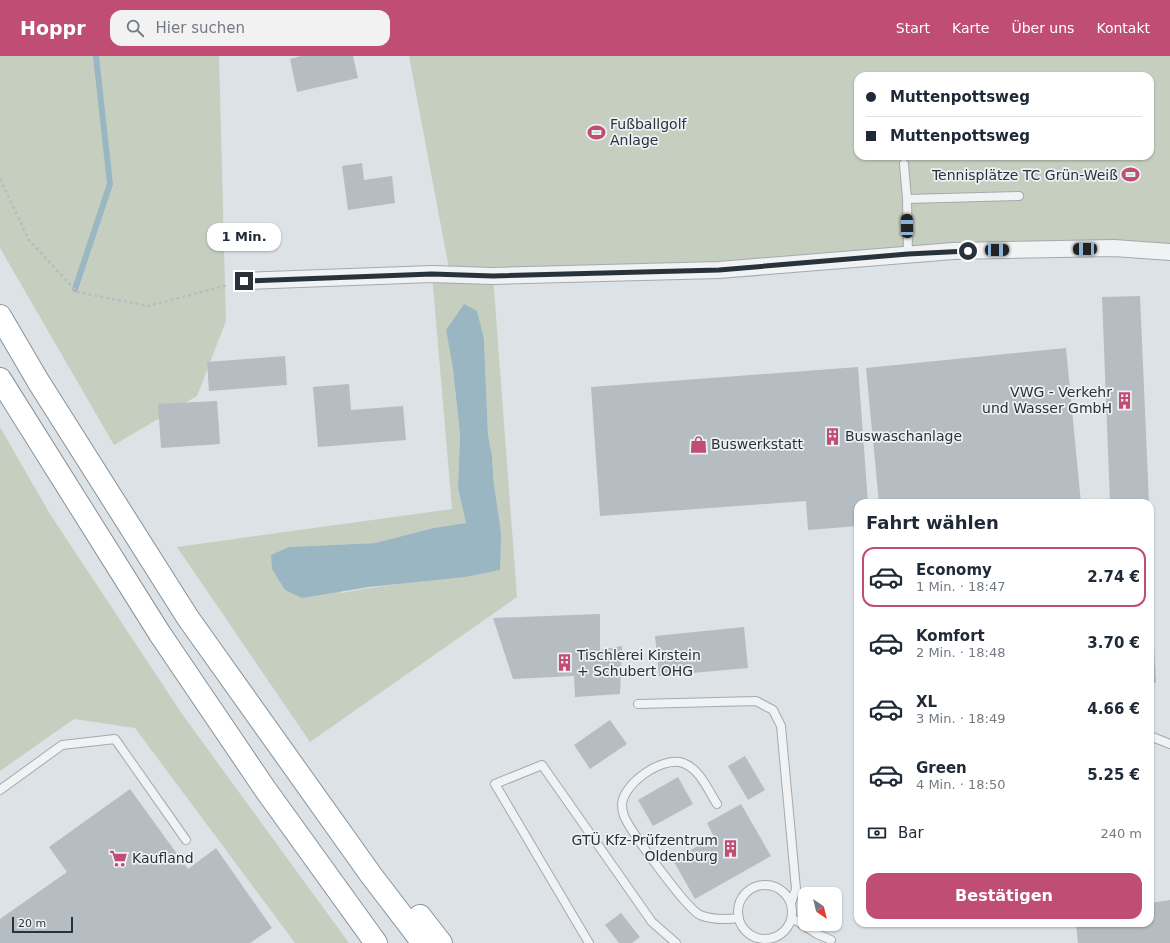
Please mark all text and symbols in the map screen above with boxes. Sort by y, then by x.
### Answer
search box [110,10,390,46]
text: Hoppr [20,17,86,39]
icon: search [124,17,146,39]
text: Hier suchen [156,19,245,37]
text: Start [896,20,930,36]
text: Karte [952,20,989,36]
text: Über uns [1011,20,1074,36]
text: Kontakt [1096,20,1150,36]
text: Muttenpottsweg [890,88,1030,106]
place label: Fußballgolf Anlage [610,116,688,148]
sports icon: Fußballgolf Anlage [587,122,607,142]
text: Muttenpottsweg [890,127,1030,145]
sports icon: Tennisplätze TC Grün-Weiß [1121,165,1141,185]
place label: Tennisplätze TC Grün-Weiß [931,167,1118,183]
car [901,214,913,238]
callout: 1 Min. [207,223,281,251]
text: 1 Min. [221,229,267,244]
route start [959,242,977,260]
car [1073,243,1097,255]
car [985,244,1009,256]
route end [235,272,253,290]
place label: VWG - Verkehr und Wasser GmbH [982,384,1112,416]
building icon: VWG - Verkehr und Wasser GmbH [1115,390,1135,410]
building icon: Buswaschanlage [822,426,842,446]
place label: Buswaschanlage [845,428,962,444]
shop icon: Buswerkstatt [688,434,708,454]
place label: Buswerkstatt [711,436,804,452]
text: Fahrt wählen [866,512,999,533]
icon: car [868,559,904,595]
text: Economy [916,561,992,579]
text: 2.74 € [1087,568,1140,586]
text: 1 Min. · 18:47 [916,579,1005,594]
icon: car [868,625,904,661]
text: Komfort [916,627,985,645]
text: 3.70 € [1087,634,1140,652]
text: 2 Min. · 18:48 [916,645,1005,660]
place label: Tischlerei Kirstein + Schubert OHG [576,647,701,679]
building icon: Tischlerei Kirstein + Schubert OHG [554,653,574,673]
icon: car [868,691,904,727]
text: XL [916,693,937,711]
text: 4.66 € [1087,700,1140,718]
text: 3 Min. · 18:49 [916,711,1005,726]
icon: car [868,757,904,793]
text: Green [916,759,967,777]
text: 5.25 € [1087,766,1140,784]
text: 4 Min. · 18:50 [916,777,1005,792]
icon: cash [866,822,888,844]
text: Bar [898,824,924,842]
text: 240 m [1100,826,1142,841]
place label: GTÜ Kfz-Prüfzentrum Oldenburg [572,831,718,864]
building icon: GTÜ Kfz-Prüfzentrum Oldenburg [721,838,741,858]
supermarket icon: Kaufland [109,848,129,868]
place label: Kaufland [132,850,194,866]
button: Bestätigen [866,873,1142,919]
north arrow [798,887,842,931]
map controls [798,887,842,931]
scale bar [12,915,73,934]
text: 20 m [18,917,46,930]

